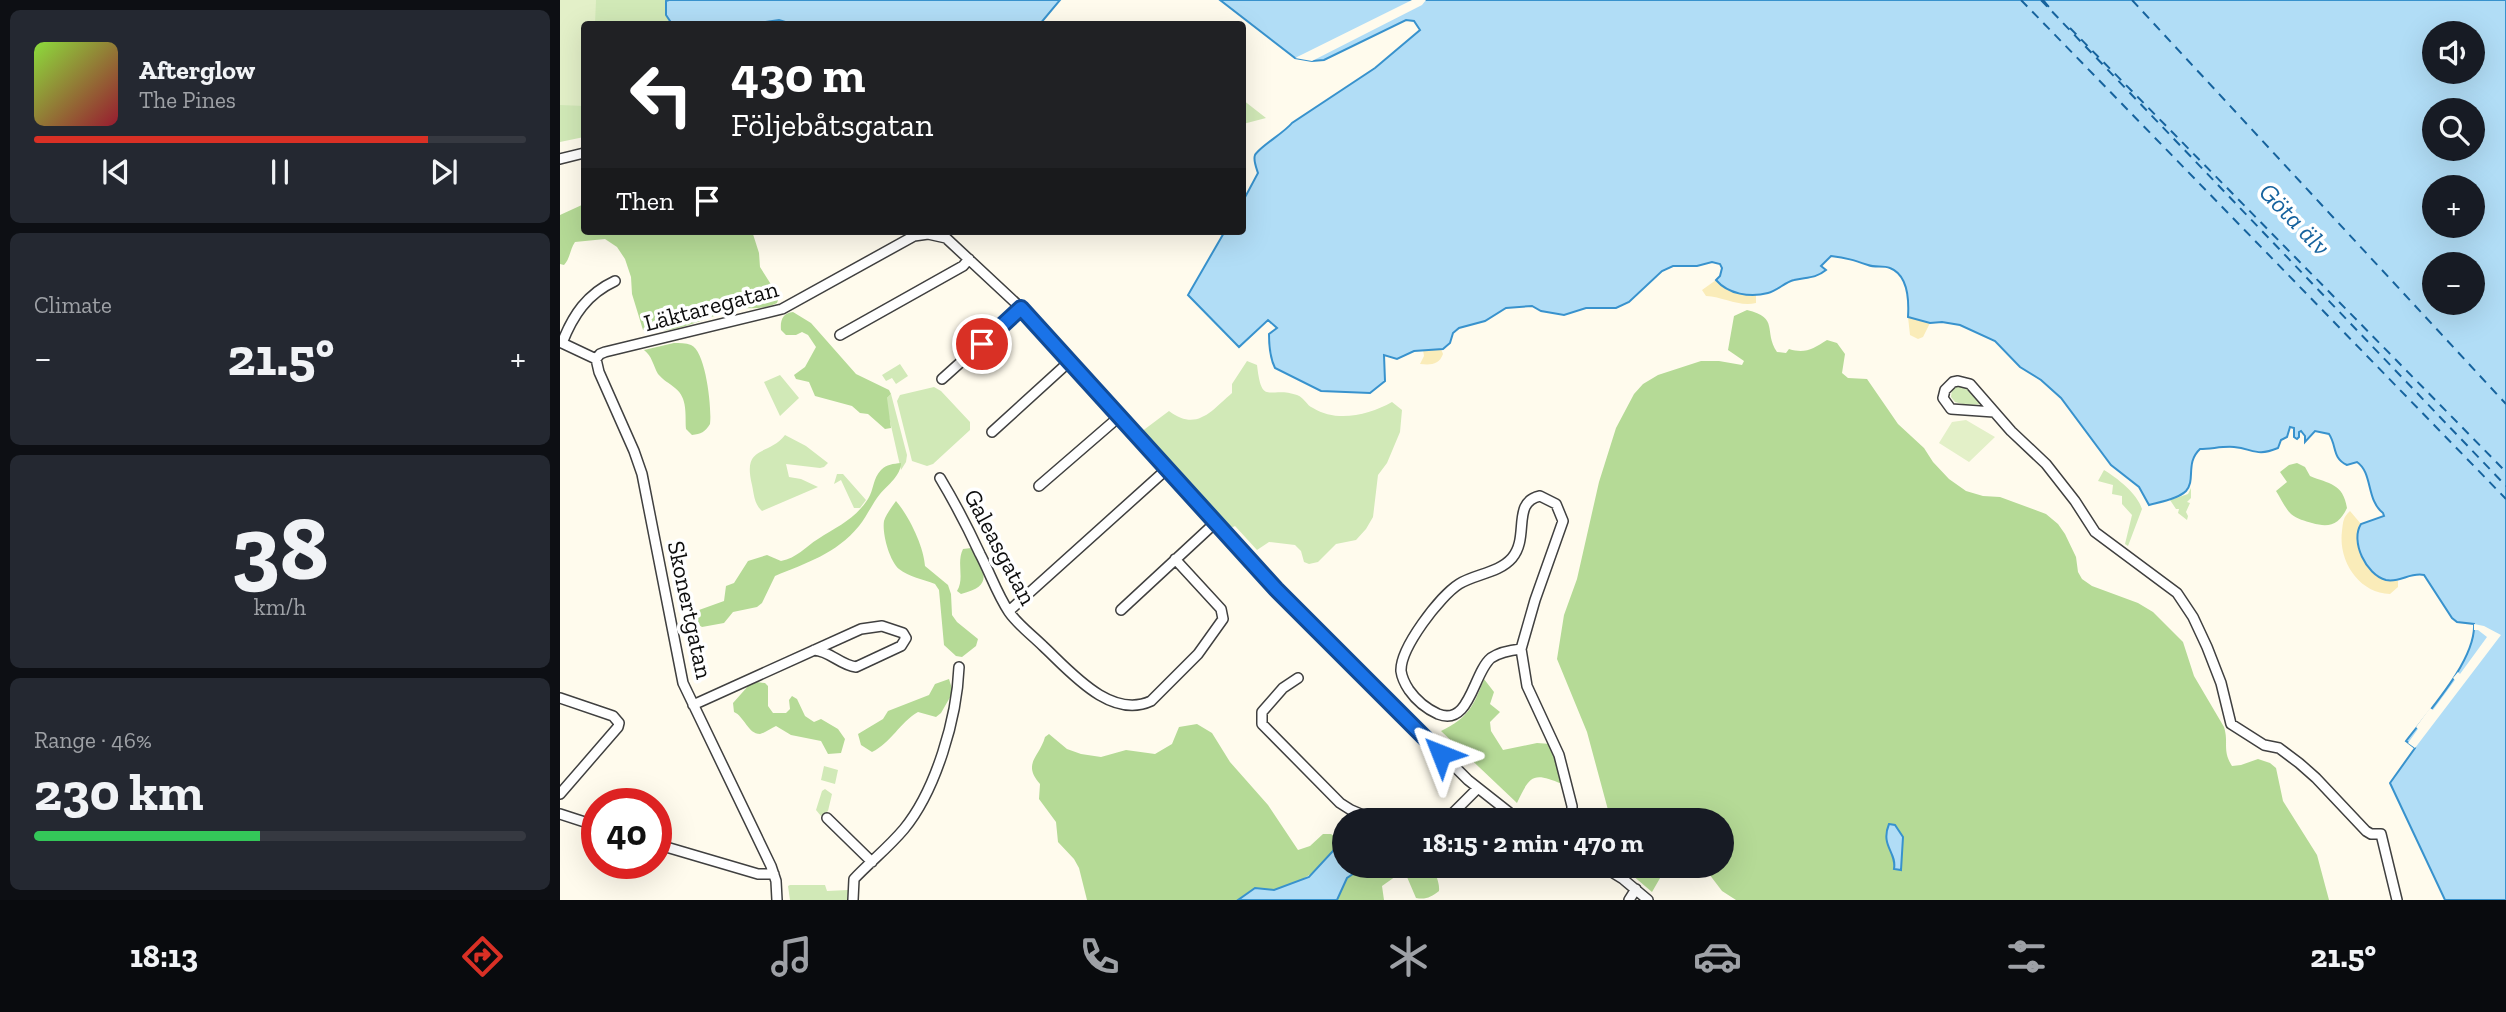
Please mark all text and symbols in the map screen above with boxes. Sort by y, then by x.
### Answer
map controls [2422,21,2485,315]
button: sound [2422,21,2485,84]
text: 430 m [731,46,865,105]
icon: left [616,49,707,140]
text: Afterglow [139,54,255,86]
text: The Pines [139,86,236,114]
button: search [2422,98,2485,161]
text: Följebåtsgatan [731,106,933,144]
icon: previous [97,153,135,191]
icon: pause [261,153,299,191]
icon: next [425,153,463,191]
button: + [2422,175,2485,238]
water label: Göta älv [2253,176,2337,262]
icon: arrive [688,182,726,220]
text: Then [616,185,674,217]
button: − [2422,252,2485,315]
street label: Läktaregatan [640,274,782,337]
text: Climate [34,291,112,319]
pin [952,314,1012,374]
icon: arrive [963,325,1001,363]
text: 21.5° [227,326,334,388]
text: − [34,335,52,381]
text: + [510,335,526,381]
street label: Galeasgatan [958,484,1043,610]
text: 38 [231,493,329,602]
street label: Skonertgatan [662,538,719,682]
text: km/h [254,593,306,621]
position arrow [1404,717,1478,791]
text: Range · 46% [34,726,152,754]
text: 230 km [34,761,204,823]
speed limit sign: 40 [581,788,672,879]
text: 18:15 · 2 min · 470 m [1422,827,1644,859]
icon: directions [458,932,507,981]
icon: music [767,932,816,981]
icon: phone [1075,932,1124,981]
icon: climate [1384,932,1433,981]
icon: car [1693,932,1742,981]
icon: filters [2002,932,2051,981]
text: 18:13 [130,937,198,975]
text: 21.5° [2310,937,2376,975]

